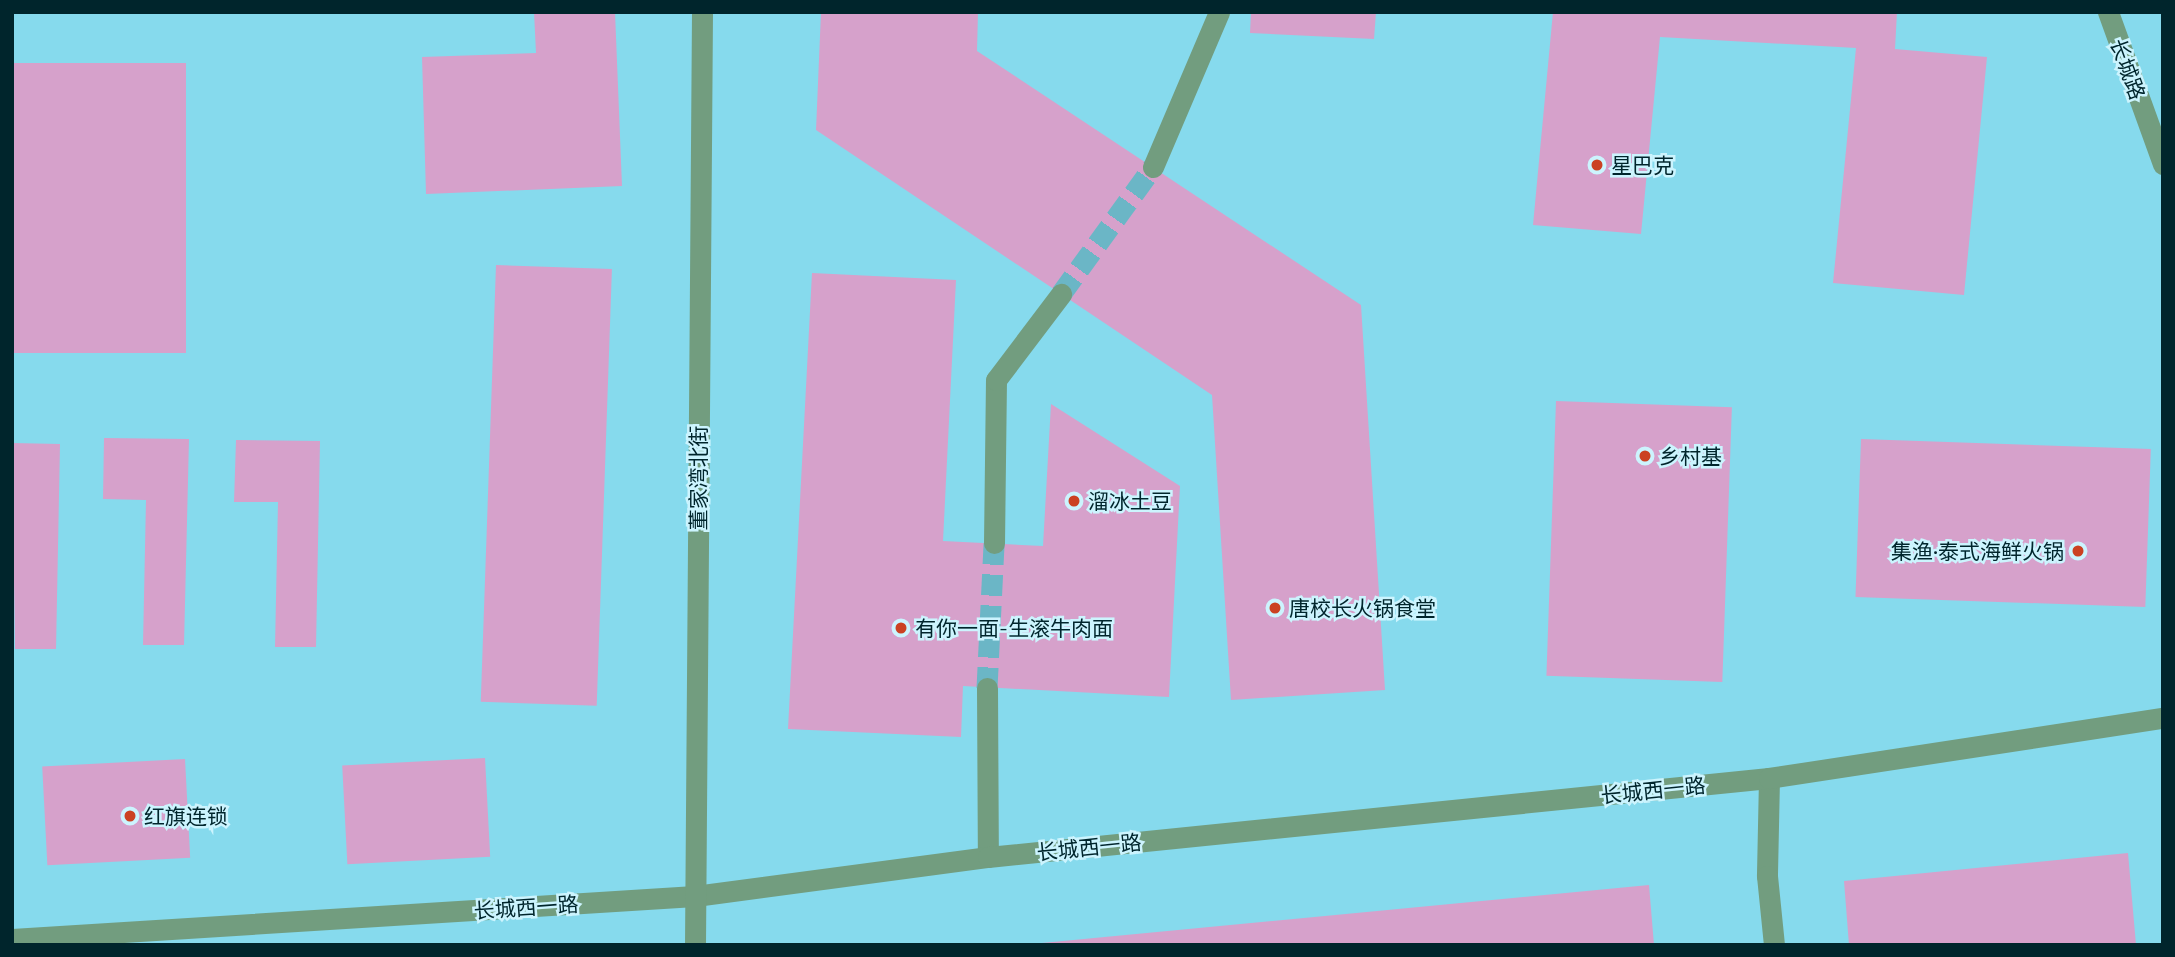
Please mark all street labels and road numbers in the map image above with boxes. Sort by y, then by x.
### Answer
street label: 长城路 [2105,35,2151,103]
street label: 董家湾北街 [685,426,711,530]
street label: 长城西一路 [1599,772,1707,808]
street label: 长城西一路 [1035,829,1143,865]
street label: 长城西一路 [473,891,579,923]

